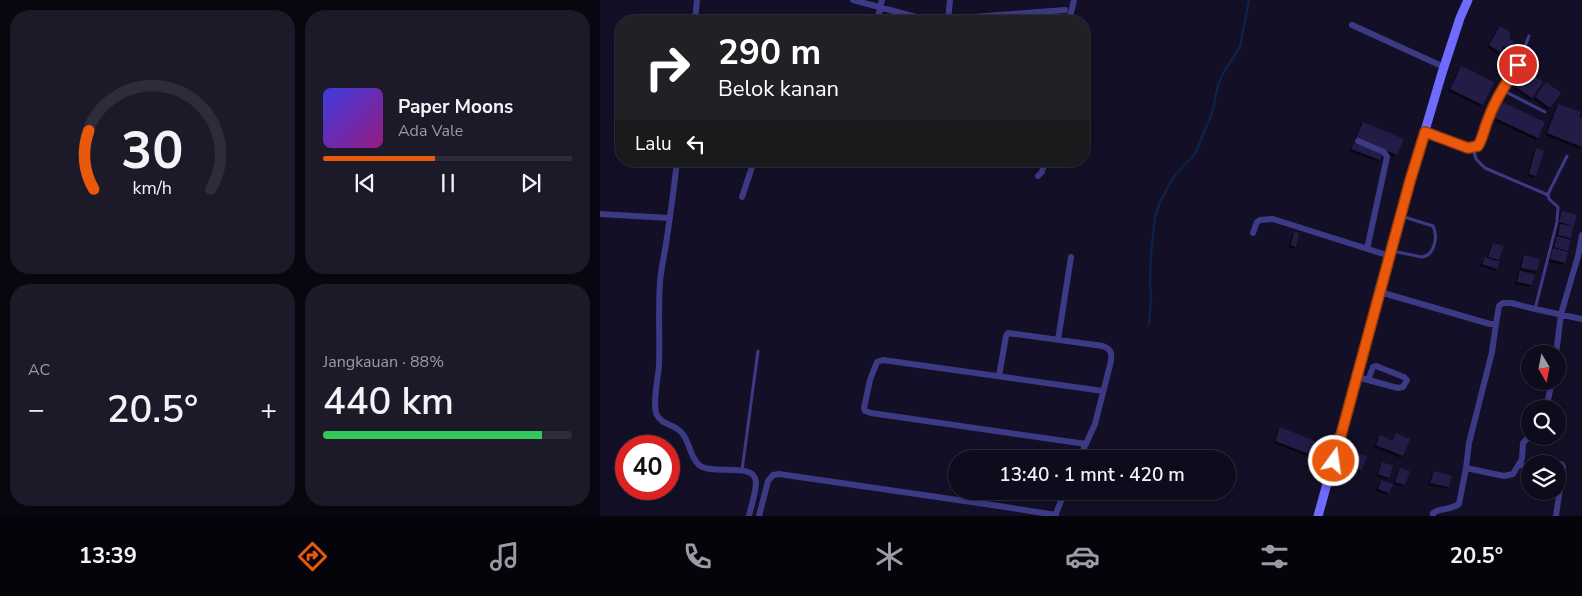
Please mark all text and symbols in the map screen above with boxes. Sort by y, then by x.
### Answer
text: 290 m [718,29,821,76]
icon: right [635,35,700,100]
pin [1497,44,1539,86]
icon: arrive [1504,51,1532,79]
text: Belok kanan [718,74,839,104]
text: Paper Moons [398,94,513,120]
text: 30 [121,115,184,186]
text: Ada Vale [398,120,463,142]
icon: left [682,130,710,158]
text: Lalu [635,131,672,157]
icon: previous [351,169,379,197]
icon: pause [434,169,462,197]
icon: next [517,169,545,197]
text: km/h [133,176,172,200]
north arrow [1521,345,1566,390]
map controls [1521,345,1566,500]
text: Jangkauan · 88% [323,351,444,373]
text: AC [28,359,50,381]
text: 440 km [323,376,454,427]
text: 20.5° [107,384,198,435]
text: − [28,391,45,429]
text: + [260,391,277,429]
button: search [1521,400,1566,445]
position arrow [1307,434,1359,486]
speed limit sign: 40 [615,435,680,500]
button: layers [1521,455,1566,500]
text: 13:40 · 1 mnt · 420 m [999,462,1185,488]
icon: directions [295,539,330,574]
icon: music [487,539,522,574]
icon: phone [680,539,715,574]
icon: climate [872,539,907,574]
icon: car [1065,539,1100,574]
icon: filters [1257,539,1292,574]
text: 13:39 [79,541,137,571]
text: 20.5° [1450,541,1503,571]

